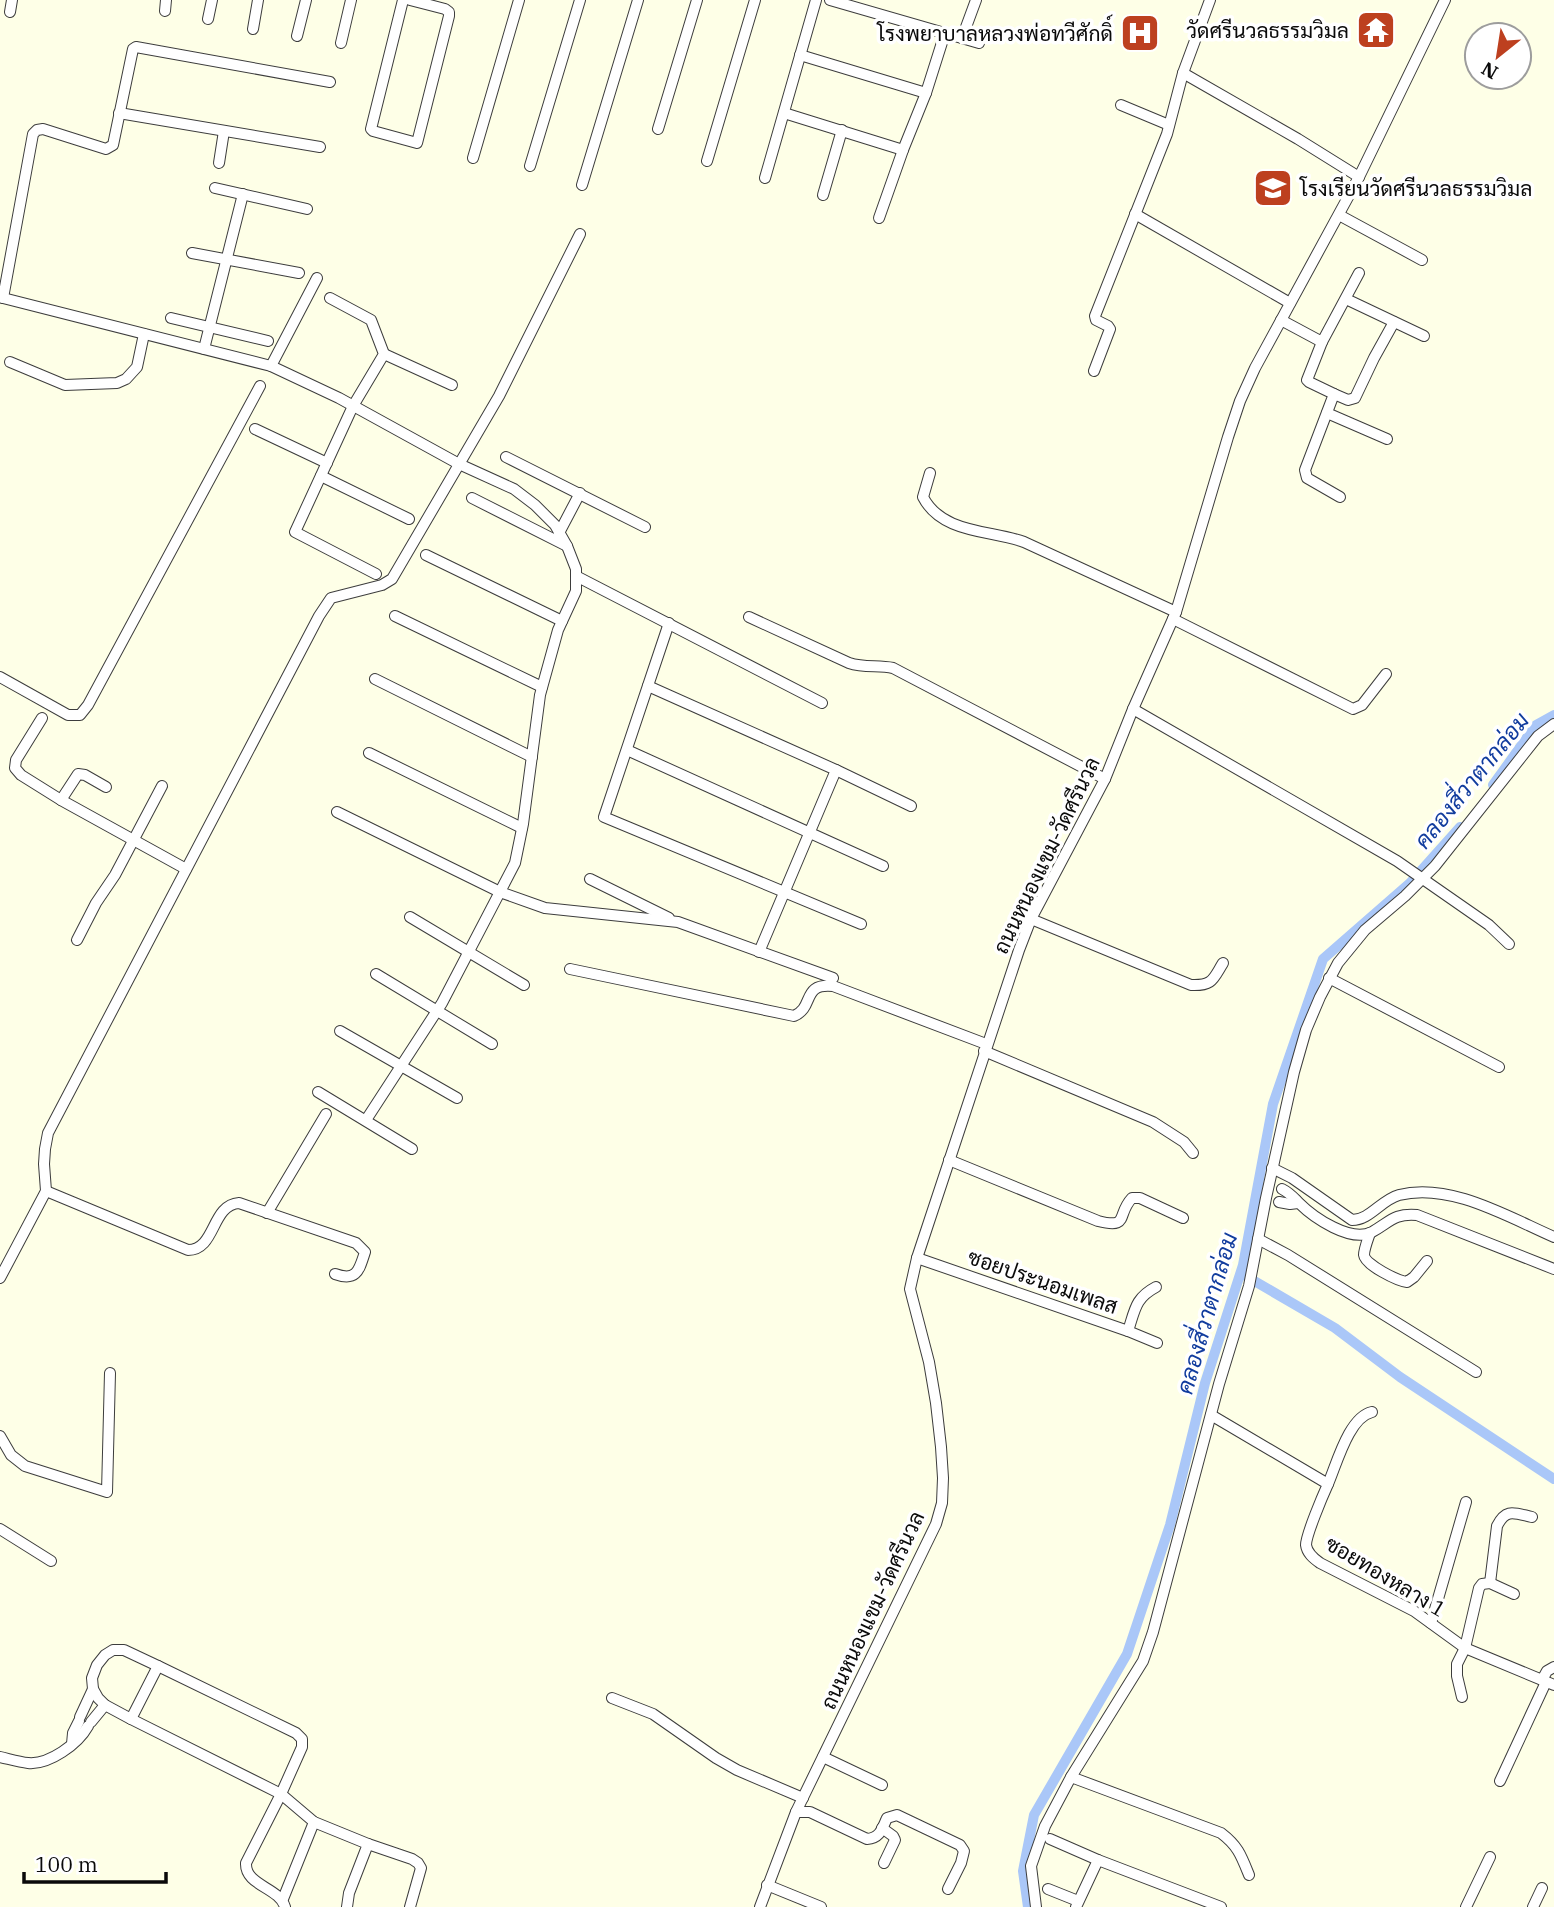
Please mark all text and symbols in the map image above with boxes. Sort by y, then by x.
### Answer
temple icon: วัดศรีนวลธรรมวิมล [1355,9,1397,51]
hospital icon: โรงพยาบาลหลวงพ่อทวีศักดิ์ [1119,12,1161,54]
place label: โรงพยาบาลหลวงพ่อทวีศักดิ์ [876,14,1113,47]
place label: วัดศรีนวลธรรมวิมล [1186,16,1349,44]
north arrow [1463,21,1533,91]
text: N [1477,57,1502,85]
school or university icon: โรงเรียนวัดศรีนวลธรรมวิมล [1252,167,1294,209]
place label: โรงเรียนวัดศรีนวลธรรมวิมล [1299,174,1532,202]
water label: คลองสี่วาตากล่อม [1403,703,1535,854]
street label: ถนนหนองแขม-วัดศรีนวล [986,752,1106,958]
water label: คลองสี่วาตากล่อม [1164,1227,1243,1397]
street label: ซอยประนอมเพลส [964,1242,1122,1320]
street label: ถนนหนองแขม-วัดศรีนวล [814,1506,930,1714]
street label: ซอยทองหลาง 1 [1321,1529,1451,1623]
scale bar [24,1840,166,1884]
text: 100 m [35,1850,98,1878]

